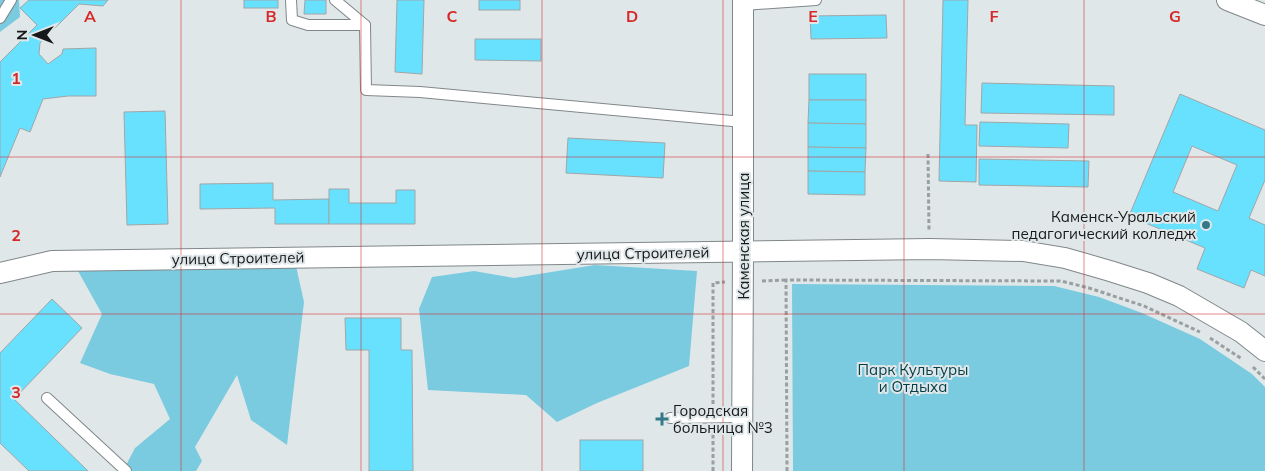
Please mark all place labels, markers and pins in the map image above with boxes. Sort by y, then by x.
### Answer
place label: Каменск-Уральский педагогический колледж [1012,207,1197,243]
marker: Каменск-Уральский педагогический колледж [1200,219,1212,231]
place label: Городская больница №3 [673,401,773,437]
marker: Городская больница №3 [655,412,669,426]

